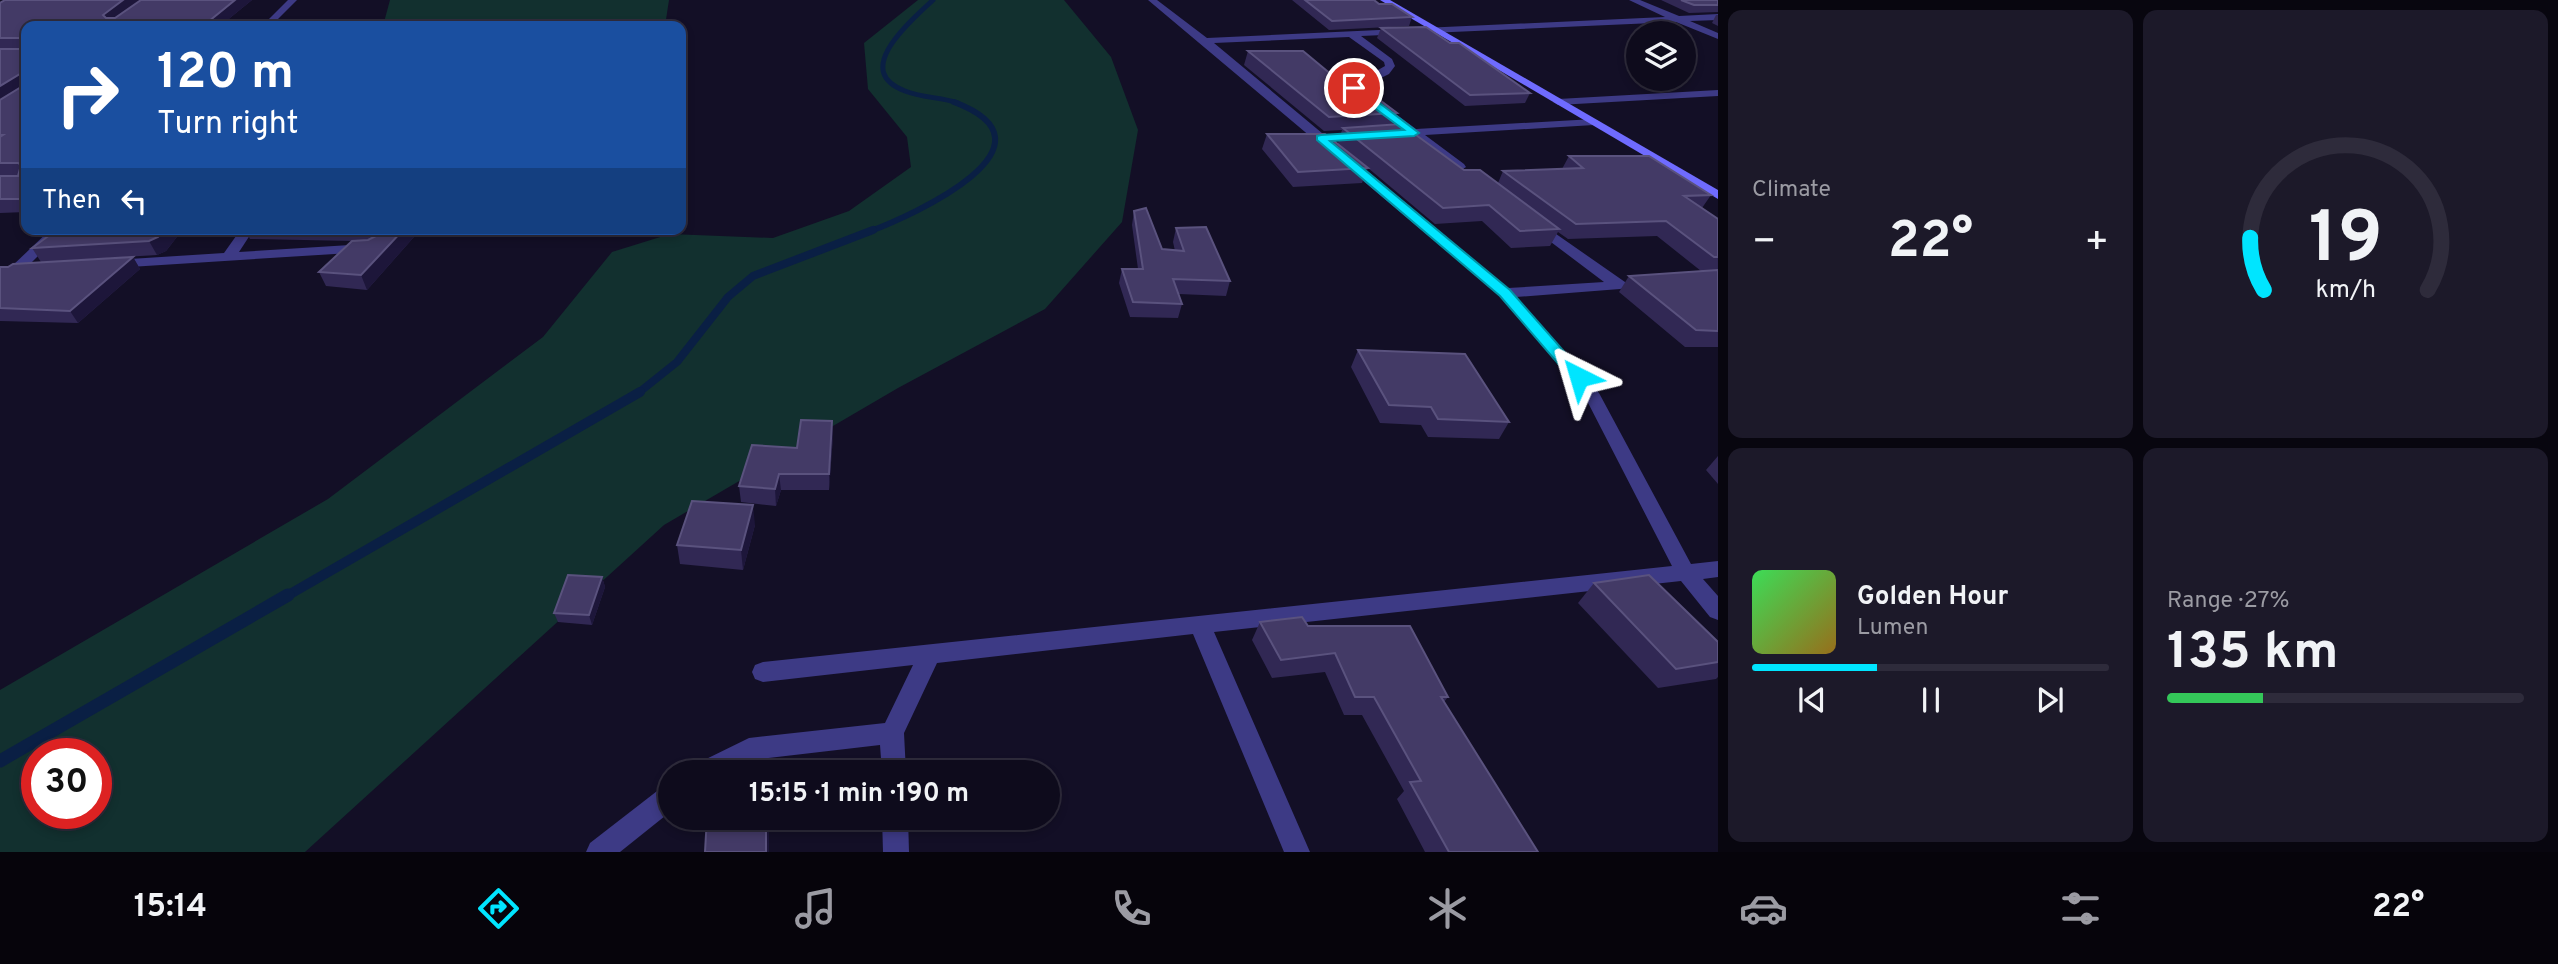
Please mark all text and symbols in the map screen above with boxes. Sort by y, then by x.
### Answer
map controls [1626,21,1696,91]
button: layers [1626,21,1696,91]
text: 120 m [157,44,294,106]
icon: right [42,49,133,140]
pin [1324,58,1384,118]
icon: arrive [1335,69,1373,107]
text: Turn right [157,105,299,145]
text: Climate [1752,176,1831,205]
icon: left [115,182,153,220]
text: Then [42,185,101,218]
text: 19 [2309,196,2382,288]
text: 22° [1888,210,1973,276]
text: − [1752,219,1777,268]
text: + [2084,219,2109,268]
text: km/h [2315,275,2376,307]
position arrow [1542,340,1616,414]
text: Golden Hour [1857,581,2008,614]
text: Range · 27% [2167,587,2290,616]
text: Lumen [1857,614,1928,643]
text: 135 km [2167,621,2338,687]
icon: previous [1793,681,1831,719]
icon: pause [1912,681,1950,719]
icon: next [2031,681,2069,719]
speed limit sign: 30 [21,738,112,829]
text: 15:15 · 1 min · 190 m [749,778,969,811]
icon: directions [474,884,523,933]
icon: music [791,884,840,933]
icon: phone [1107,884,1156,933]
icon: climate [1423,884,1472,933]
icon: car [1739,884,1788,933]
icon: filters [2056,884,2105,933]
text: 15:14 [134,888,207,928]
text: 22° [2372,888,2424,928]

